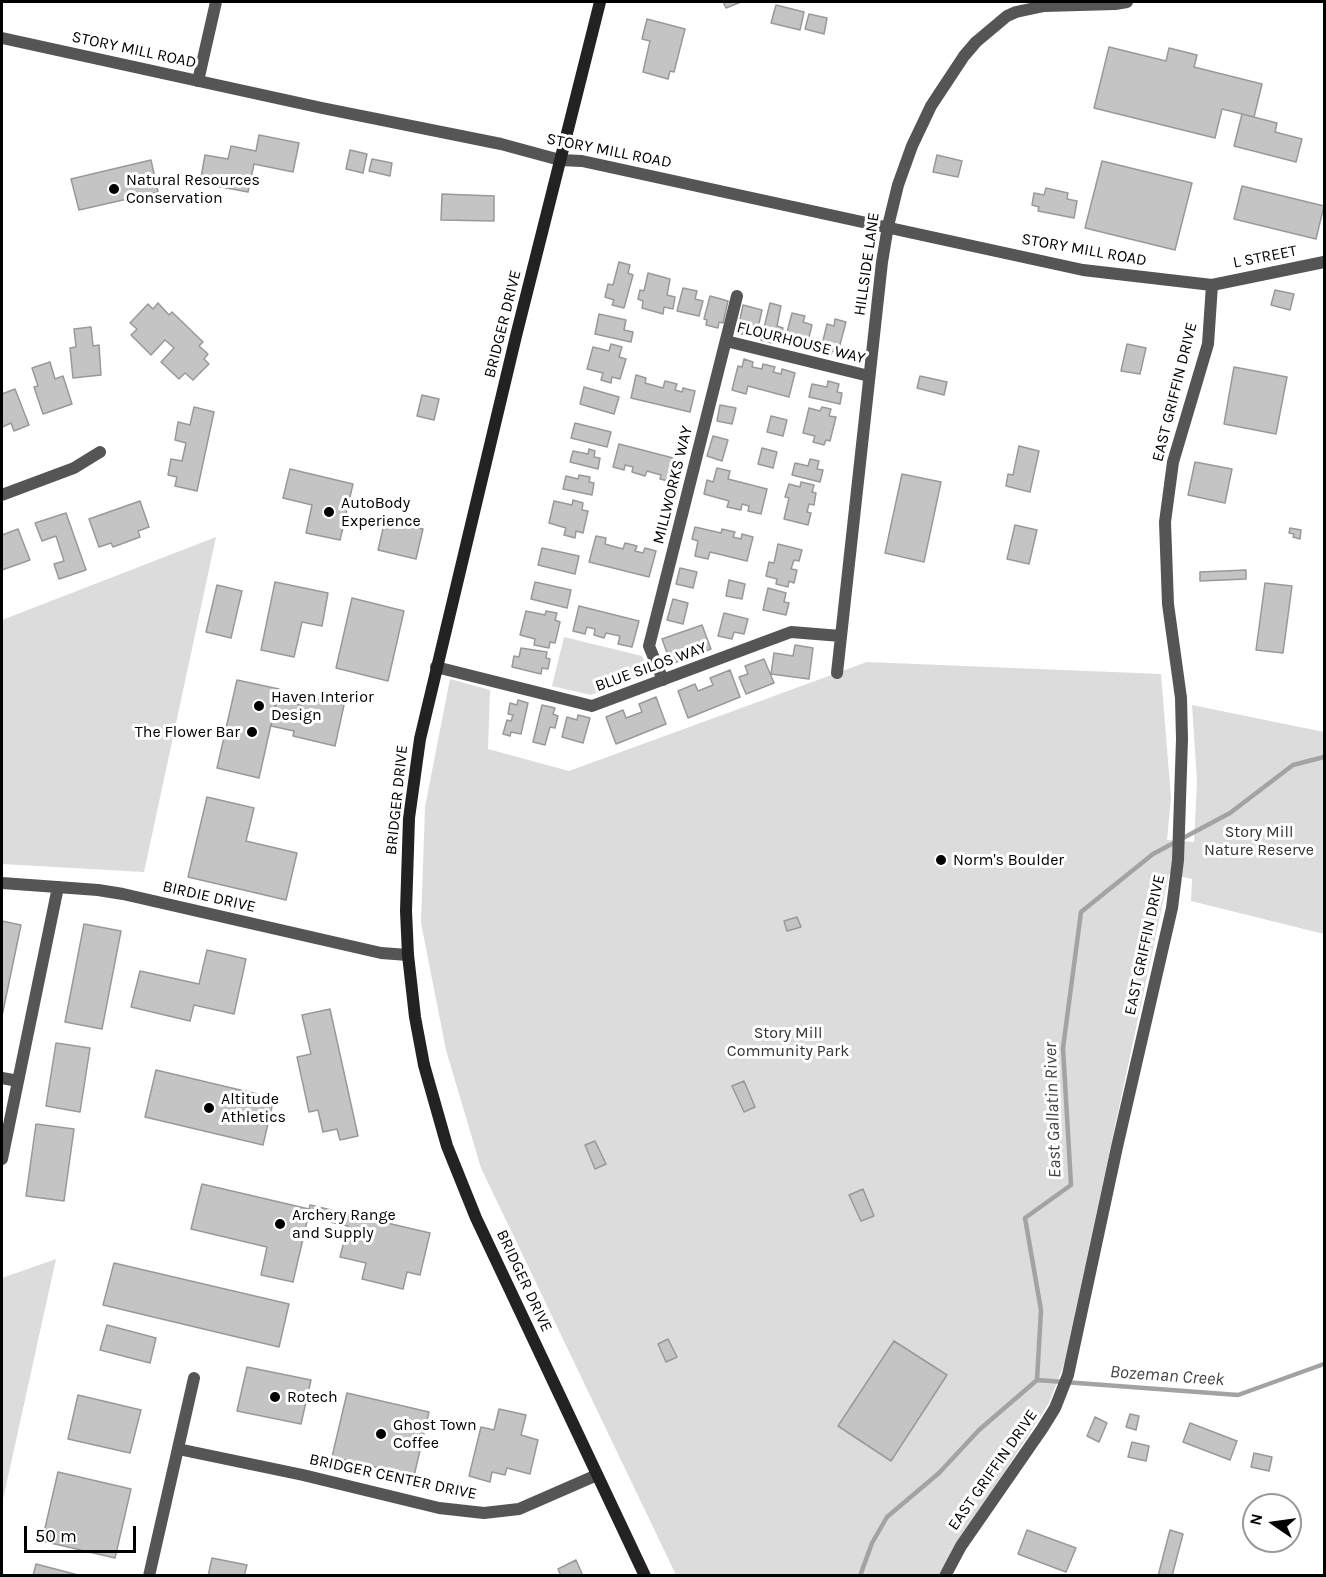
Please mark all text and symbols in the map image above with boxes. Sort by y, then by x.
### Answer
street label: STORY MILL ROAD [70,27,198,73]
street label: STORY MILL ROAD [545,129,673,173]
place label: Natural Resources Conservation [126,170,260,208]
marker: Natural Resources Conservation [107,182,121,196]
street label: HILLSIDE LANE [850,211,884,317]
street label: STORY MILL ROAD [1020,230,1148,270]
street label: L STREET [1231,241,1299,273]
street label: BRIDGER DRIVE [480,268,526,380]
street label: FLOURHOUSE WAY [735,318,867,368]
street label: EAST GRIFFIN DRIVE [1148,320,1202,464]
street label: MILLWORKS WAY [649,424,697,546]
place label: AutoBody Experience [341,493,421,531]
marker: AutoBody Experience [322,505,336,519]
street label: BLUE SILOS WAY [593,638,709,696]
place label: Haven Interior Design [271,687,374,725]
marker: Haven Interior Design [252,699,266,713]
place label: The Flower Bar [135,722,240,742]
marker: The Flower Bar [245,725,259,739]
street label: BRIDGER DRIVE [382,744,412,856]
park label: Story Mill Nature Reserve [1204,822,1314,860]
place label: Norm's Boulder [953,850,1064,870]
marker: Norm's Boulder [934,853,948,867]
street label: EAST GRIFFIN DRIVE [1121,873,1169,1017]
street label: BIRDIE DRIVE [161,877,257,917]
park label: Story Mill Community Park [727,1023,849,1061]
water label: East Gallatin River [1040,1042,1066,1178]
place label: Altitude Athletics [221,1089,286,1127]
marker: Altitude Athletics [202,1101,216,1115]
place label: Archery Range and Supply [292,1205,396,1243]
marker: Archery Range and Supply [273,1217,287,1231]
street label: BRIDGER DRIVE [492,1227,556,1335]
water label: Bozeman Creek [1109,1361,1225,1391]
place label: Rotech [287,1387,338,1407]
marker: Rotech [268,1390,282,1404]
street label: EAST GRIFFIN DRIVE [944,1406,1042,1534]
place label: Ghost Town Coffee [393,1415,477,1453]
marker: Ghost Town Coffee [374,1427,388,1441]
street label: BRIDGER CENTER DRIVE [307,1450,479,1504]
north arrow [1242,1493,1302,1553]
text: N [1245,1512,1266,1527]
scale bar [27,1514,140,1552]
text: 50 m [35,1525,77,1547]

